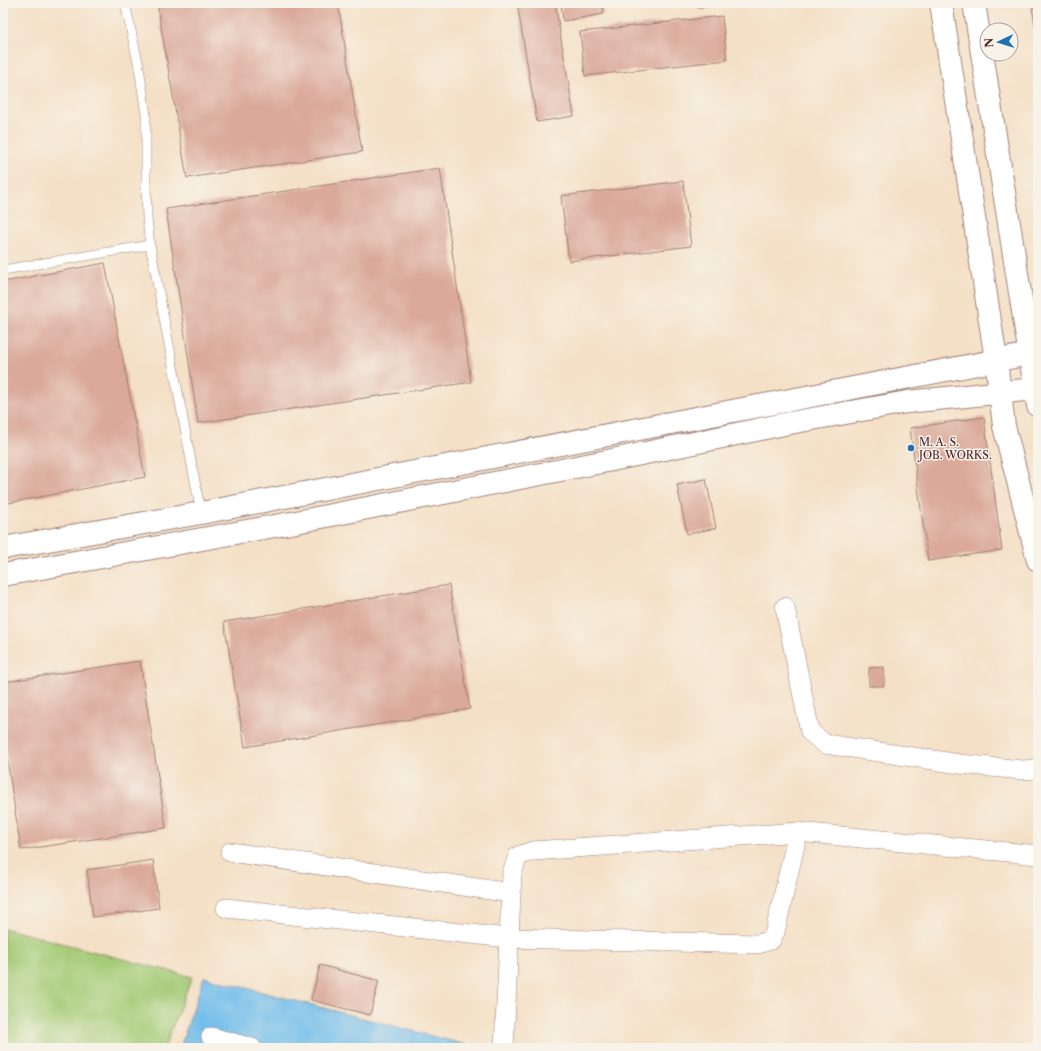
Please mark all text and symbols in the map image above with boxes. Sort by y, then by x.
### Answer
north arrow [979,22,1019,62]
text: N [982,37,996,48]
place label: M. A. S. JOB. WORKS. [917,435,992,462]
marker: M. A. S. JOB. WORKS. [906,443,916,453]

